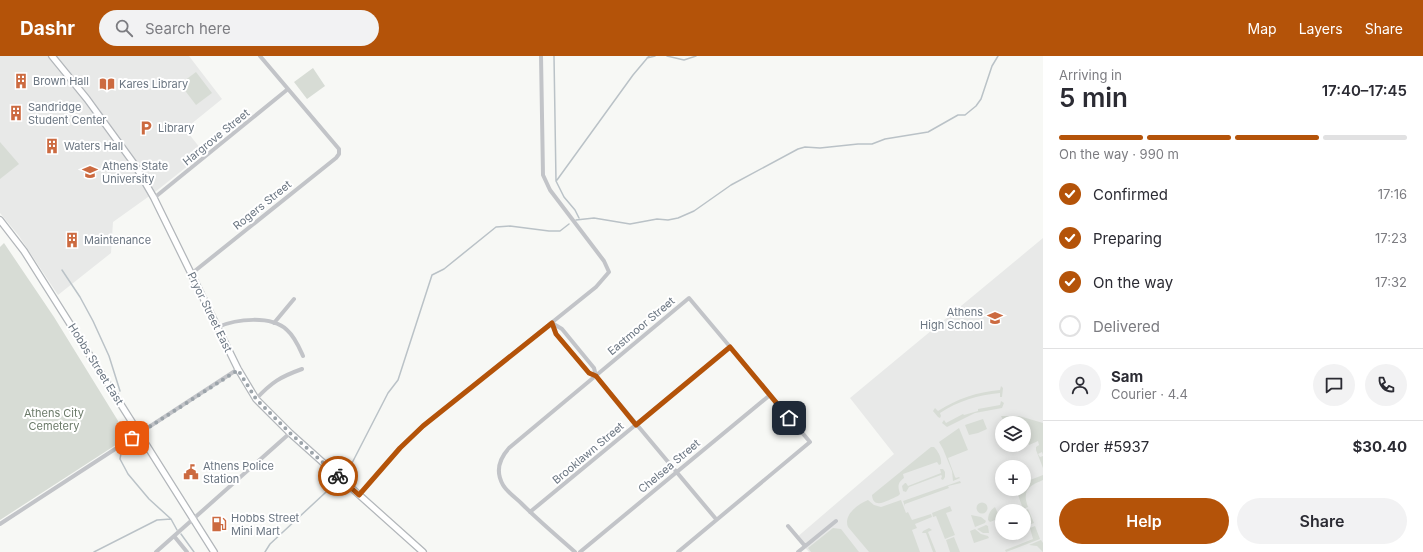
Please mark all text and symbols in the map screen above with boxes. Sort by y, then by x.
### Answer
search box [99,10,379,46]
text: Dashr [20,17,75,40]
icon: search [113,17,135,39]
text: Search here [145,19,231,38]
text: Map [1248,20,1277,37]
text: Layers [1299,20,1343,37]
text: Share [1365,20,1403,37]
text: Arriving in [1059,67,1122,83]
building icon: Brown Hall [12,72,30,90]
place label: Brown Hall [33,74,89,88]
library icon: Kares Library [98,75,116,93]
place label: Kares Library [119,77,188,91]
text: 17:40–17:45 [1322,81,1407,100]
text: 5 min [1059,82,1128,113]
place label: Sandridge Student Center [28,100,107,127]
building icon: Sandridge Student Center [7,104,25,122]
street label: Hargrove Street [180,106,253,168]
parking icon: Library [137,119,155,137]
place label: Library [158,121,194,135]
building icon: Waters Hall [43,137,61,155]
place label: Waters Hall [64,139,123,153]
text: On the way · 990 m [1059,146,1179,162]
place label: Athens State University [102,159,168,186]
school or university icon: Athens State University [81,163,99,181]
street label: Rogers Street [230,177,294,233]
icon: check [1059,183,1081,205]
text: Confirmed [1093,185,1168,204]
text: 17:16 [1378,186,1407,202]
icon: check [1059,227,1081,249]
text: Preparing [1093,229,1162,248]
text: 17:23 [1375,230,1407,246]
building icon: Maintenance [63,231,81,249]
place label: Maintenance [84,233,151,247]
street label: Pryor Street East [185,270,236,355]
icon: check [1059,271,1081,293]
text: On the way [1093,273,1173,292]
text: 17:32 [1375,274,1407,290]
street label: Eastmoor Street [605,294,678,358]
place label: Athens High School [920,305,983,332]
school or university icon: Athens High School [986,309,1004,327]
text: Delivered [1093,317,1160,336]
street label: Hobbs Street East [65,321,127,408]
button: person [1059,364,1101,406]
button: chat [1313,364,1355,406]
button: phone [1365,364,1407,406]
text: Sam [1111,367,1143,386]
text: Courier · 4.4 [1111,386,1188,402]
pin [772,401,806,435]
park label: Athens City Cemetery [24,406,84,433]
icon: home [778,407,800,429]
map controls [995,416,1031,540]
button: layers [995,416,1031,452]
street label: Brooklawn Street [549,419,627,487]
pin [115,421,149,455]
icon: bag [121,427,143,449]
street label: Chelsea Street [635,436,703,496]
text: Order #5937 [1059,437,1149,456]
text: $30.40 [1353,437,1407,456]
courier [318,456,358,496]
place label: Athens Police Station [203,459,274,486]
button: + [995,460,1031,496]
public building icon: Athens Police Station [182,463,200,481]
icon: bike [327,465,349,487]
button: Help [1059,498,1229,544]
button: Share [1237,498,1407,544]
button: − [995,504,1031,540]
place label: Hobbs Street Mini Mart [231,511,300,538]
fuel station icon: Hobbs Street Mini Mart [210,515,228,533]

